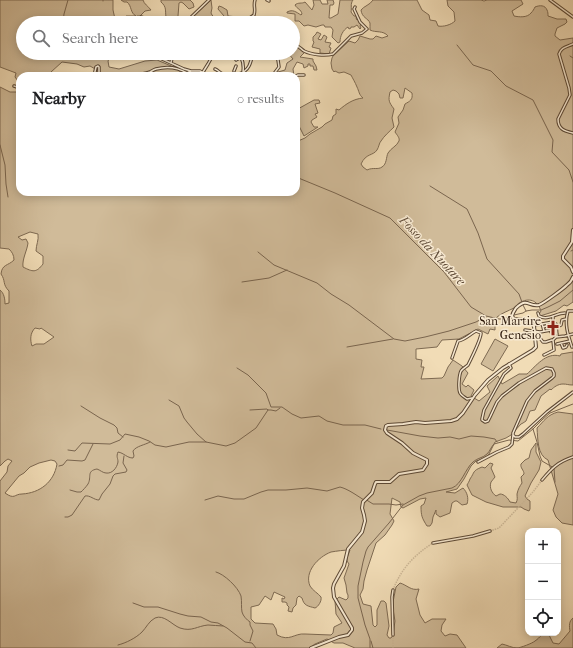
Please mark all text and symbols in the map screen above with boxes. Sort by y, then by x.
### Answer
search box [16,16,300,60]
icon: search [30,27,52,49]
text: Search here [62,29,138,47]
text: Nearby [32,88,86,108]
text: 0 results [237,91,284,106]
water label: Fosso da Nuotare [396,212,469,289]
place label: San Martire Genesio [479,314,541,342]
church icon: San Martire Genesio [544,319,562,337]
map controls [525,528,561,636]
button: + [525,528,561,564]
button: − [525,564,561,600]
button: locate [525,600,561,636]

